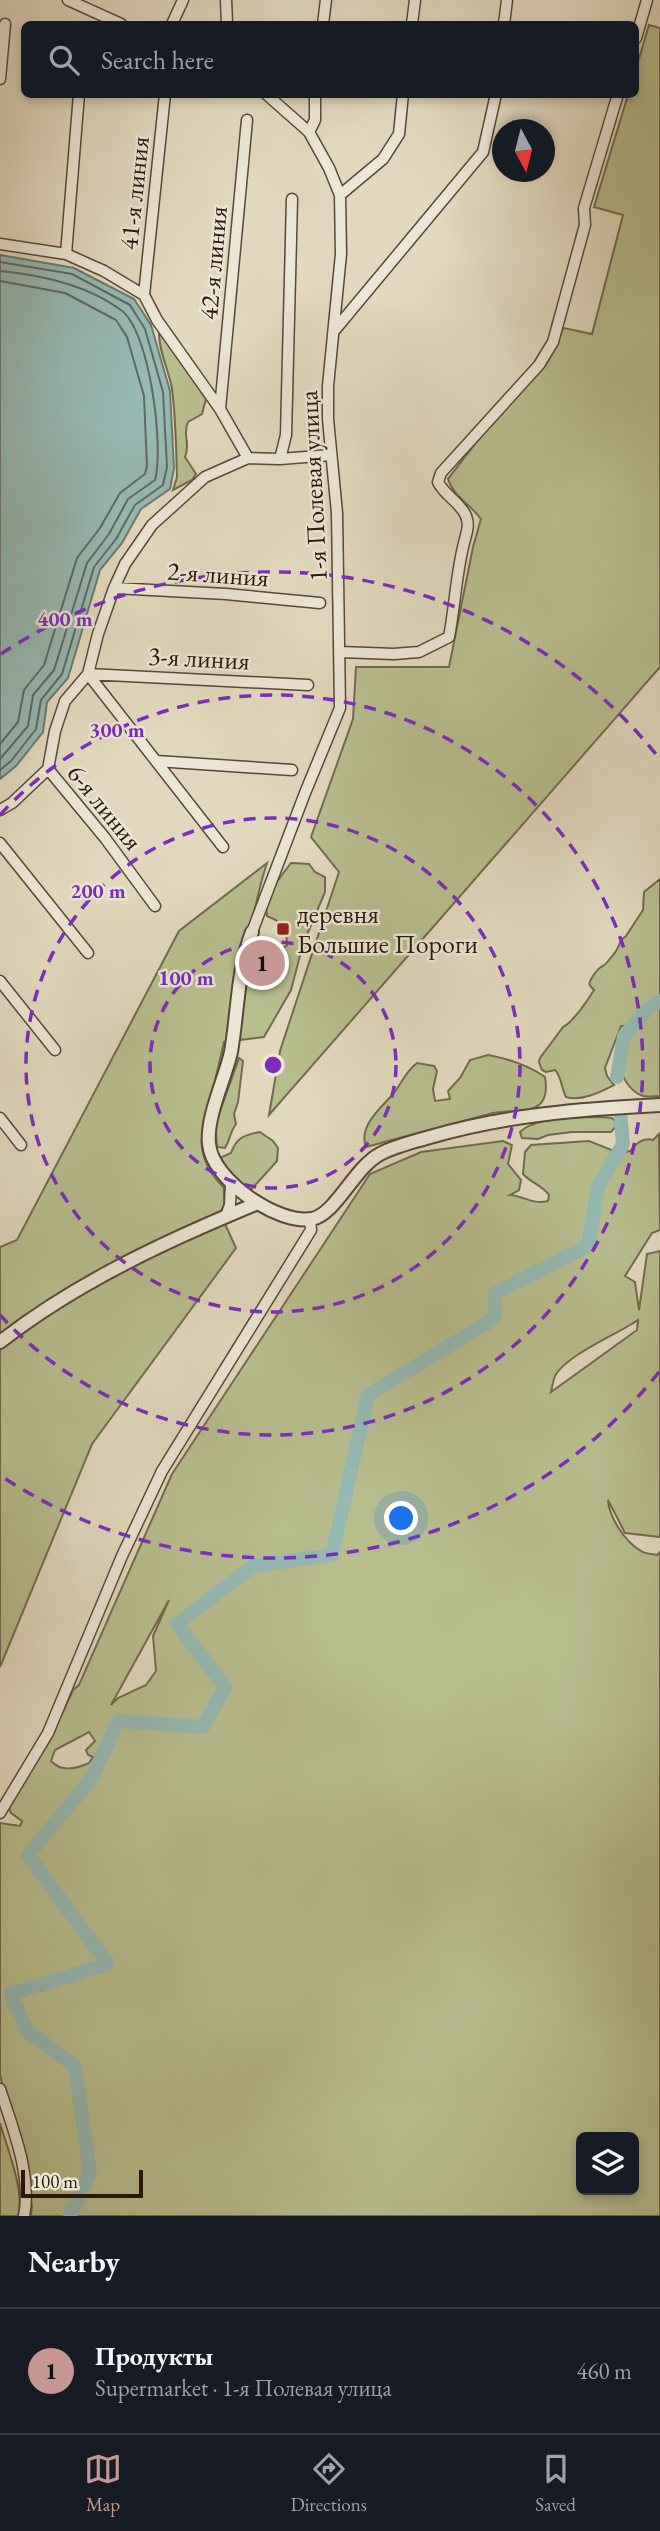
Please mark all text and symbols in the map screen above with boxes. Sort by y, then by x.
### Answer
search box [21,21,639,98]
icon: search [45,41,83,79]
text: Search here [101,43,214,77]
north arrow [492,119,555,182]
street label: 41-я линия [111,135,157,251]
street label: 42-я линия [191,205,235,321]
street label: 1-я Полевая улица [291,389,335,583]
street label: 2-я линия [166,553,270,595]
text: 400 m [37,605,93,632]
street label: 3-я линия [147,638,251,678]
text: 300 m [89,716,145,743]
street label: 6-я линия [60,757,150,857]
text: 200 m [70,877,126,904]
place label: деревня Большие Пороги [297,897,478,961]
marker: деревня Большие Пороги [275,921,291,937]
pin: 1 [239,937,285,989]
text: 100 m [158,964,214,991]
centre of rings [261,1053,285,1077]
your location [384,1501,418,1535]
map controls [576,2132,639,2195]
button: layers [576,2132,639,2195]
scale bar [21,2167,144,2199]
text: 100 m [32,2169,78,2194]
text: Nearby [28,2242,120,2281]
text: Продукты [95,2339,213,2373]
text: 1 [45,2356,57,2386]
text: 460 m [576,2356,632,2386]
text: Supermarket · 1-я Полевая улица [95,2373,392,2403]
tab: Map [84,2450,122,2517]
tab: Directions [290,2450,367,2517]
tab: Saved [535,2450,576,2517]

